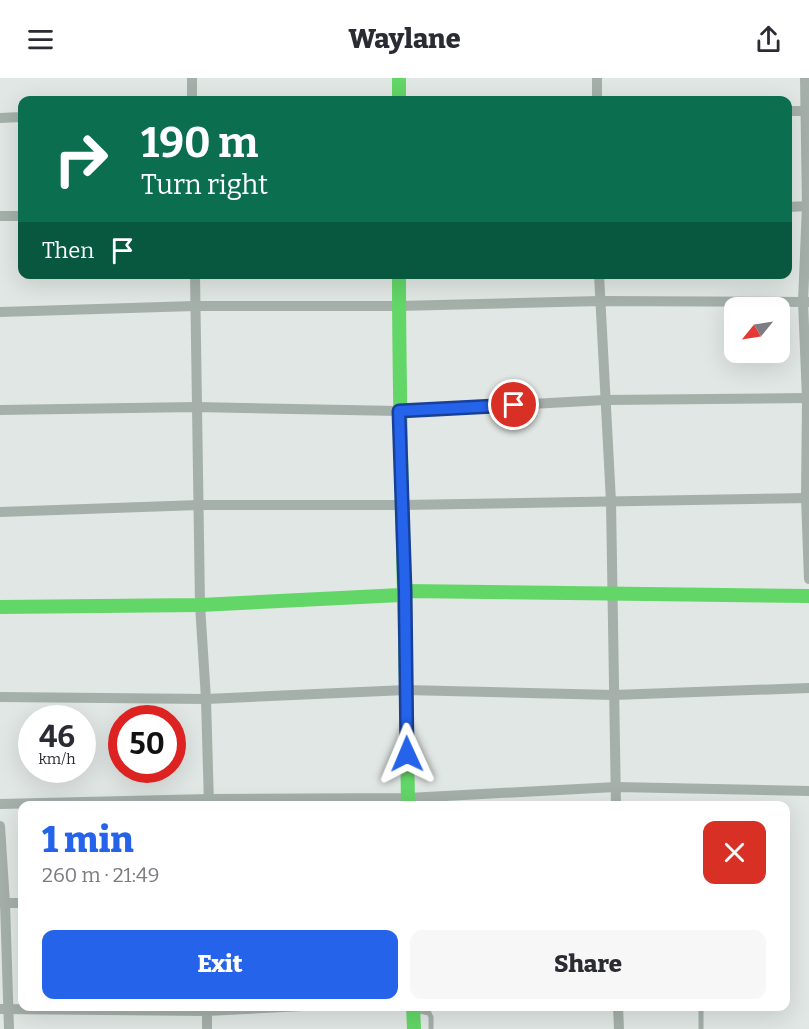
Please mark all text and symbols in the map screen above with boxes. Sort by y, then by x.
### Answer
icon: menu [24,23,57,56]
text: Waylane [348,23,461,55]
icon: share [752,23,785,56]
text: 190 m [141,118,258,168]
icon: right [42,120,120,198]
text: Turn right [141,169,268,201]
icon: arrive [106,234,139,267]
text: Then [42,237,94,264]
north arrow [724,297,790,363]
map controls [724,297,790,363]
pin [488,379,539,430]
icon: arrive [497,388,530,421]
speed limit sign: 50 [108,705,186,783]
text: 46 [39,719,75,755]
position arrow [375,722,439,786]
text: km/h [38,750,76,768]
text: 1 min [42,818,134,862]
button: close [703,821,766,884]
text: 260 m · 21:49 [42,863,159,887]
button: Exit [42,930,398,999]
button: Share [410,930,766,999]

